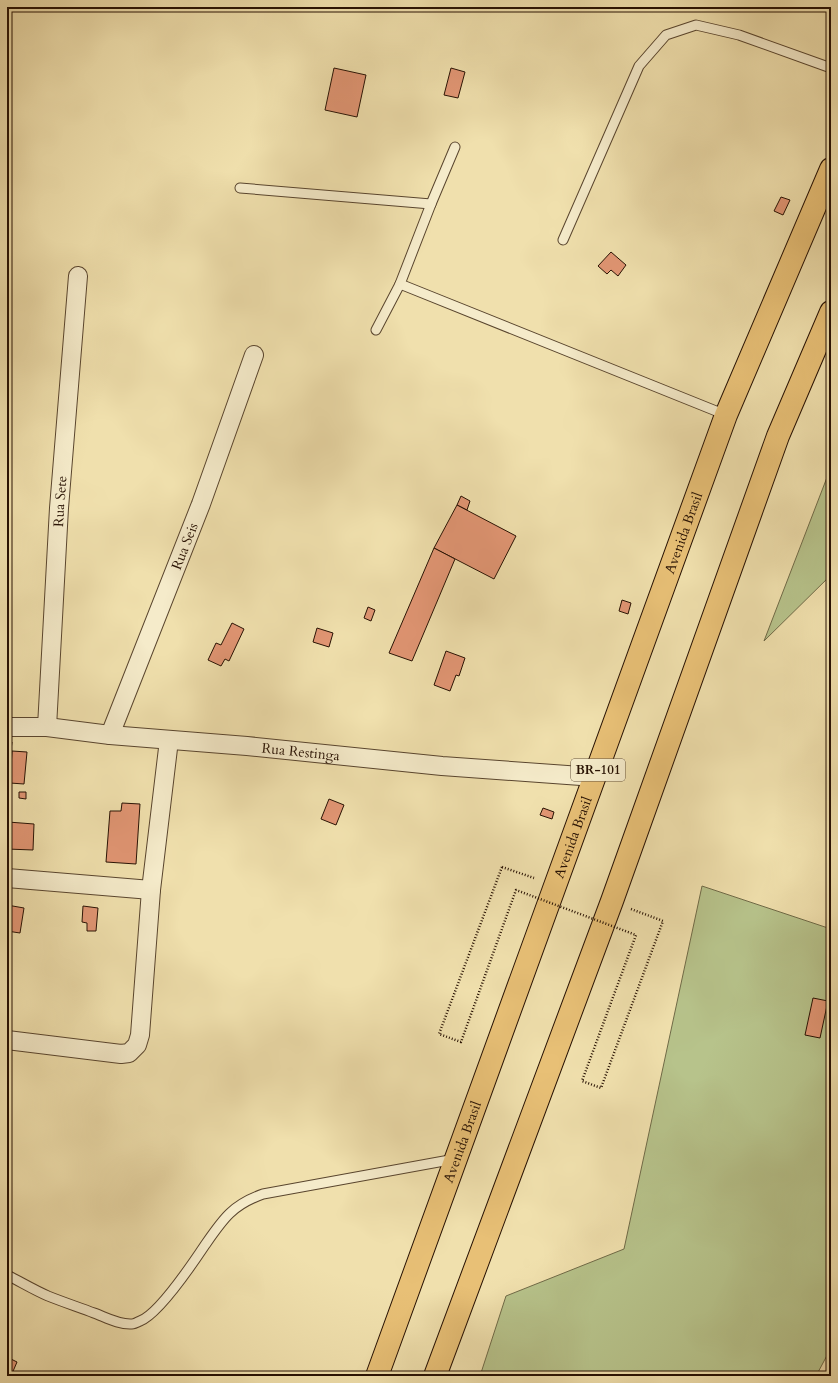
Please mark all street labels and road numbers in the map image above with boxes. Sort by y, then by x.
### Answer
street label: Rua Sete [48,475,71,528]
street label: Avenida Brasil [660,489,707,576]
street label: Rua Seis [167,519,202,573]
street label: Rua Restinga [261,738,341,765]
road number: BR-101 [571,759,625,781]
street label: Avenida Brasil [549,794,596,881]
street label: Avenida Brasil [438,1098,486,1185]

